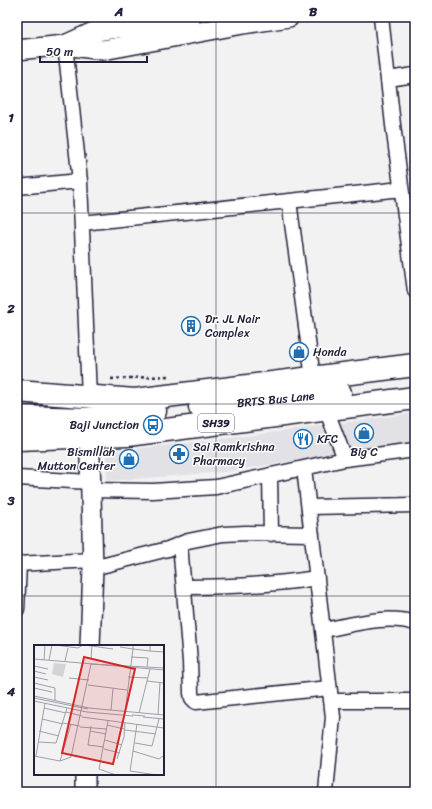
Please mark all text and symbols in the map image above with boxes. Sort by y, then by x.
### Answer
text: A [114,0,123,23]
text: B [309,0,318,23]
scale bar [40,38,147,64]
text: 50 m [46,41,73,63]
text: 1 [8,106,14,129]
text: 2 [6,297,15,320]
place label: Dr. JL Nair Complex [205,308,261,344]
building icon: Dr. JL Nair Complex [180,315,202,337]
shop icon: Honda [288,341,310,363]
place label: Honda [313,341,347,363]
street label: BRTS Bus Lane [236,385,316,414]
place label: Baji Junction [69,414,140,436]
bus stop icon: Baji Junction [142,414,164,436]
road number: SH39 [198,414,234,432]
shop icon: Big C [353,422,375,444]
restaurant icon: KFC [292,428,314,450]
place label: KFC [317,428,338,450]
place label: Sai Ramkrishna Pharmacy [193,436,275,472]
place label: Bismillah Mutton Center [38,441,116,477]
place label: Big C [350,441,378,463]
pharmacy icon: Sai Ramkrishna Pharmacy [168,443,190,465]
shop icon: Bismillah Mutton Center [118,448,140,470]
text: 3 [6,489,15,512]
inset map [34,645,164,775]
text: 4 [6,680,16,703]

